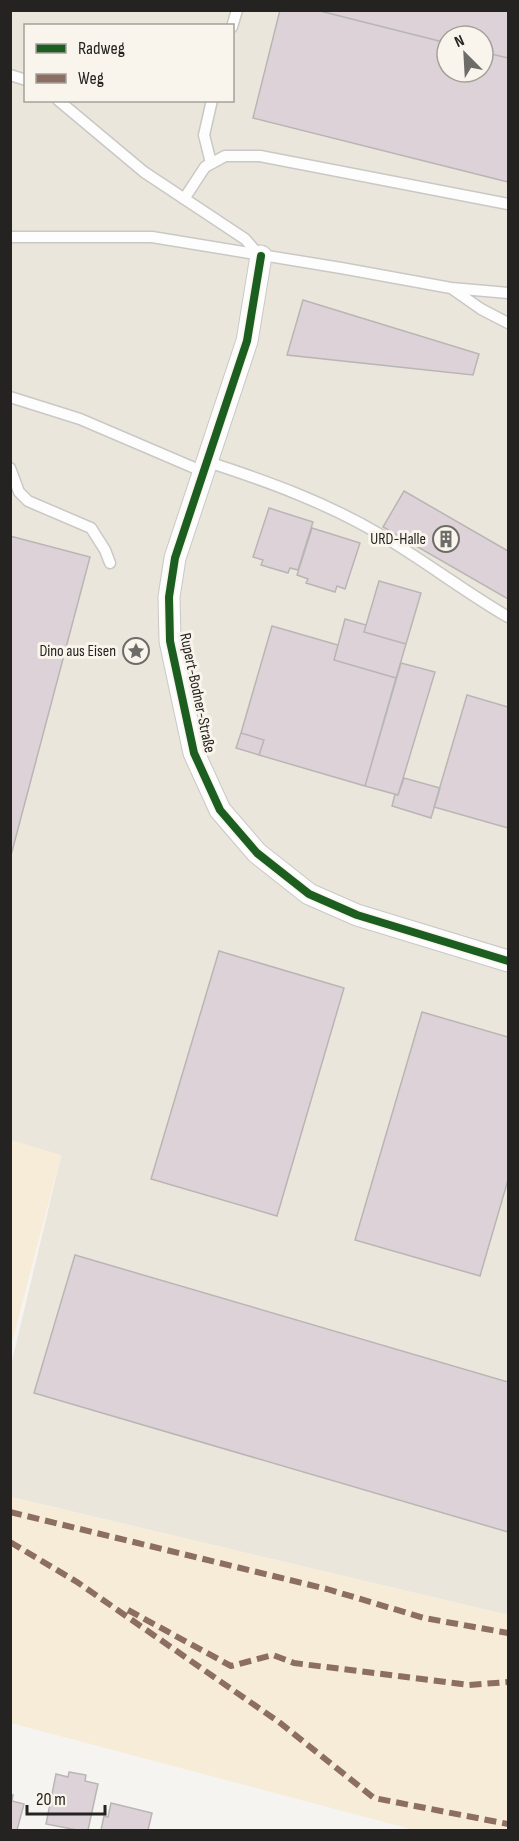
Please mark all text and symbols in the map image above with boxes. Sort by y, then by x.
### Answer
legend [24,24,234,102]
north arrow [435,24,495,84]
text: N [452,31,467,52]
text: Radweg [78,38,125,59]
text: Weg [78,68,104,89]
building icon: URD-Halle [431,524,461,554]
place label: URD-Halle [370,530,426,549]
street label: Rupert-Bodner-Straße [175,631,219,755]
place icon: Dino aus Eisen [121,636,151,666]
place label: Dino aus Eisen [39,642,116,661]
scale bar [27,1778,105,1816]
text: 20 m [36,1789,66,1810]

